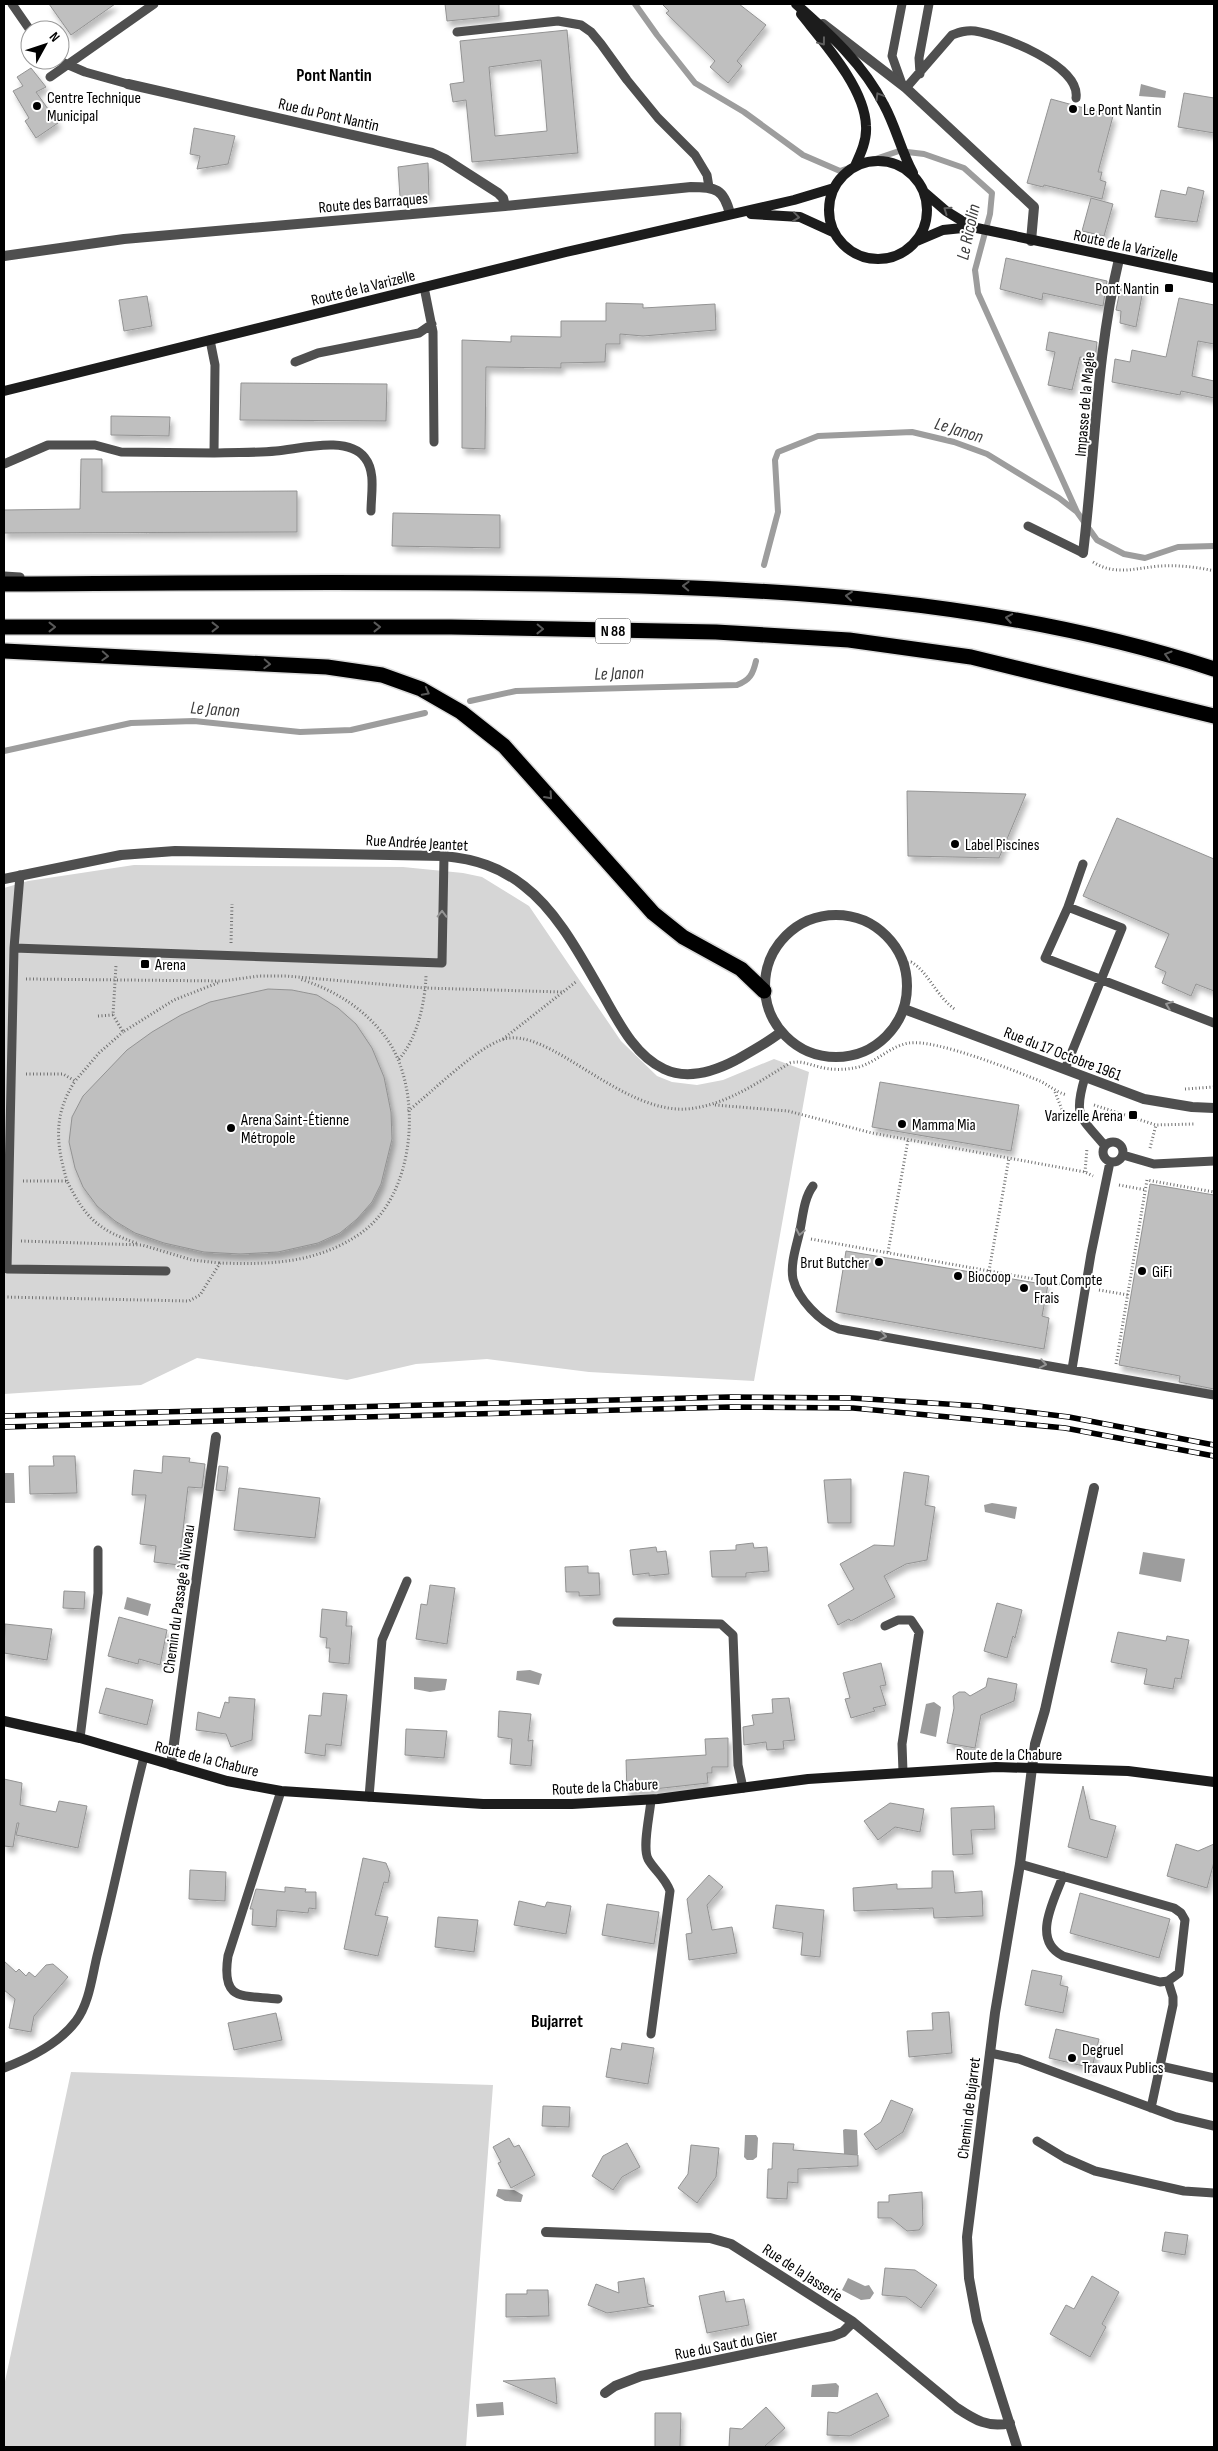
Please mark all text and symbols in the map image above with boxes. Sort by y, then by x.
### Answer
north arrow [20,20,70,70]
text: N [46,29,63,45]
one-way arrow [817,36,825,45]
district label: Pont Nantin [296,65,372,86]
place label: Centre Technique Municipal [47,89,141,126]
one-way arrow [875,92,885,101]
street label: Rue du Pont Nantin [276,95,381,136]
marker: Centre Technique Municipal [31,100,43,112]
place label: Le Pont Nantin [1083,101,1161,120]
marker: Le Pont Nantin [1067,103,1079,115]
street label: Route des Barraques [318,189,429,218]
water label: Le Ricolin [952,202,985,262]
one-way arrow [944,208,953,216]
one-way arrow [792,211,800,222]
street label: Route de la Varizelle [1072,226,1180,267]
street label: Route de la Varizelle [309,266,417,311]
place label: Pont Nantin [1095,280,1159,299]
marker: Pont Nantin [1163,282,1175,294]
street label: Impasse de la Magie [1071,351,1100,457]
water label: Le Janon [932,413,986,448]
one-way arrow [682,581,690,592]
one-way arrow [844,591,852,602]
one-way arrow [1005,614,1014,624]
road number: N 88 [596,618,630,644]
one-way arrow [49,622,57,632]
one-way arrow [212,622,219,632]
one-way arrow [374,622,382,632]
one-way arrow [536,624,544,634]
one-way arrow [101,650,109,661]
one-way arrow [1164,651,1172,661]
one-way arrow [263,659,271,670]
water label: Le Janon [594,662,645,685]
one-way arrow [420,686,429,696]
water label: Le Janon [190,697,241,722]
one-way arrow [543,790,552,799]
street label: Rue Andrée Jeantet [365,831,469,856]
place label: Label Piscines [965,836,1040,855]
marker: Label Piscines [949,838,961,850]
one-way arrow [437,910,447,918]
place label: Arena [154,956,186,975]
marker: Arena [139,958,151,970]
one-way arrow [1165,1001,1174,1011]
street label: Rue du 17 Octobre 1961 [1001,1023,1124,1086]
place label: Varizelle Arena [1045,1107,1123,1126]
marker: Varizelle Arena [1127,1109,1139,1121]
place label: Arena Saint-Étienne Métropole [240,1111,349,1148]
place label: Mamma Mia [912,1116,976,1135]
marker: Mamma Mia [896,1118,908,1130]
marker: Arena Saint-Étienne Métropole [225,1122,237,1134]
one-way arrow [795,1228,805,1236]
place label: Brut Butcher [800,1254,869,1273]
marker: Brut Butcher [873,1256,885,1268]
place label: GiFi [1152,1263,1172,1282]
marker: GiFi [1136,1265,1148,1277]
place label: Biocoop [968,1268,1011,1287]
marker: Biocoop [952,1270,964,1282]
place label: Tout Compte Frais [1034,1271,1103,1308]
marker: Tout Compte Frais [1018,1282,1030,1294]
one-way arrow [879,1331,888,1341]
one-way arrow [1039,1359,1048,1369]
street label: Chemin du Passage à Niveau [160,1524,199,1675]
street label: Route de la Chabure [153,1737,261,1782]
street label: Route de la Chabure [956,1746,1062,1765]
street label: Route de la Chabure [551,1775,659,1800]
district label: Bujarret [531,2011,583,2032]
place label: Degruel Travaux Publics [1082,2041,1164,2078]
marker: Degruel Travaux Publics [1066,2052,1078,2064]
street label: Chemin de Bujarret [954,2056,985,2160]
street label: Rue de la Jasserie [759,2240,846,2306]
street label: Rue du Saut du Gier [673,2326,780,2365]

